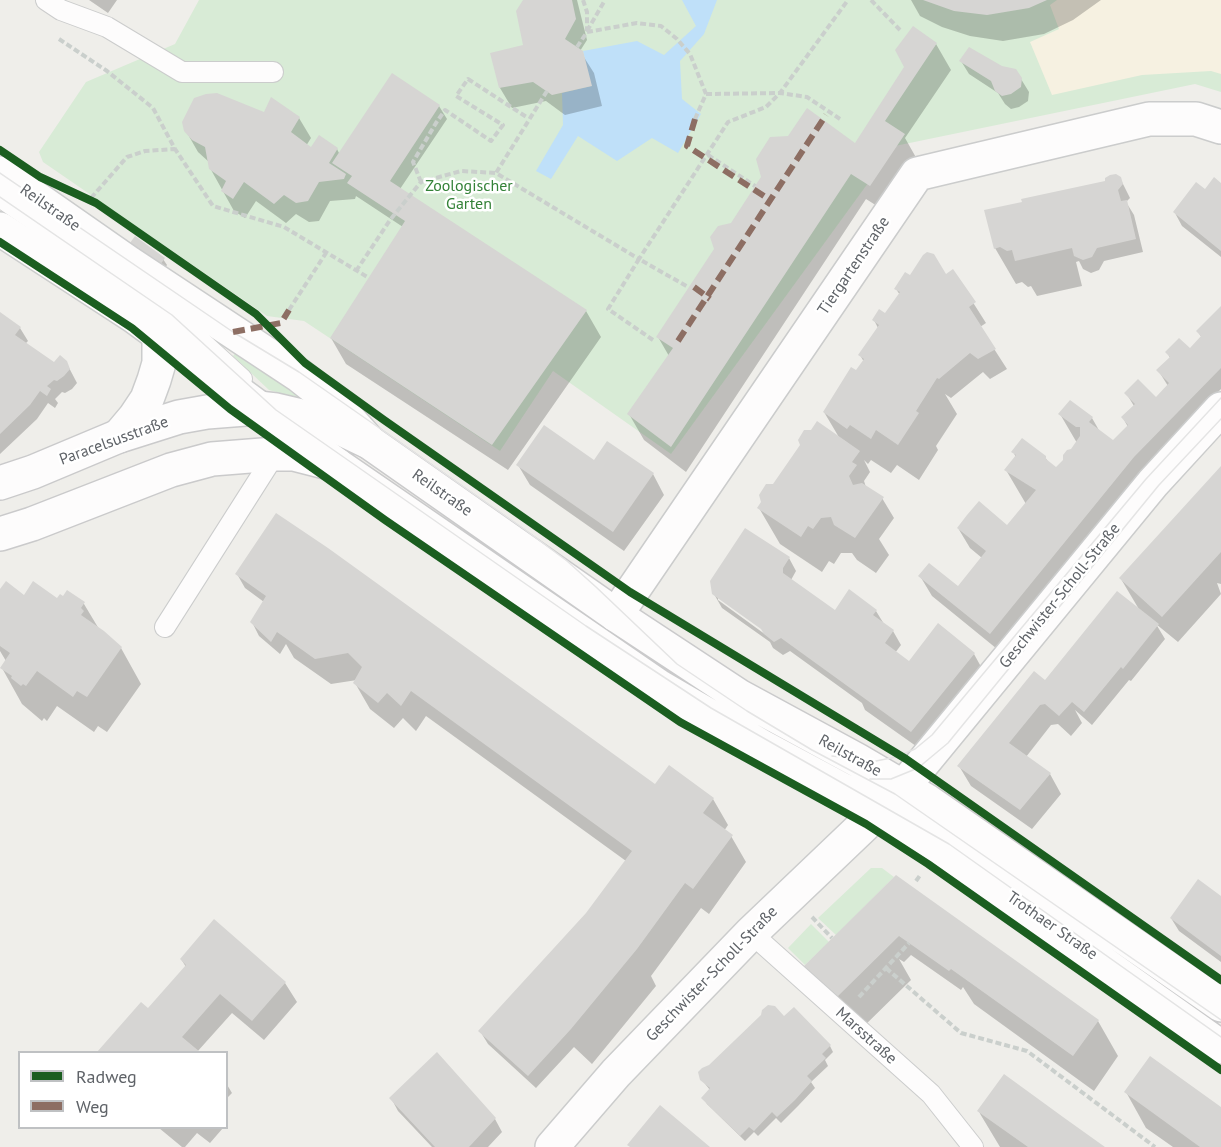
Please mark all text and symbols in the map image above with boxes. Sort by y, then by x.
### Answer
park label: Zoologischer Garten [425,176,513,214]
street label: Reilstraße [16,180,84,236]
street label: Tiergartenstraße [814,213,894,319]
street label: Paracelsusstraße [57,412,171,470]
street label: Reilstraße [408,465,476,521]
street label: Geschwister-Scholl-Straße [996,520,1124,672]
street label: Reilstraße [815,731,885,781]
street label: Trothaer Straße [1003,888,1101,964]
street label: Geschwister-Scholl-Straße [642,902,782,1046]
street label: Marsstraße [831,1003,901,1069]
legend [18,1051,228,1129]
text: Radweg [76,1065,137,1088]
text: Weg [76,1095,109,1118]

